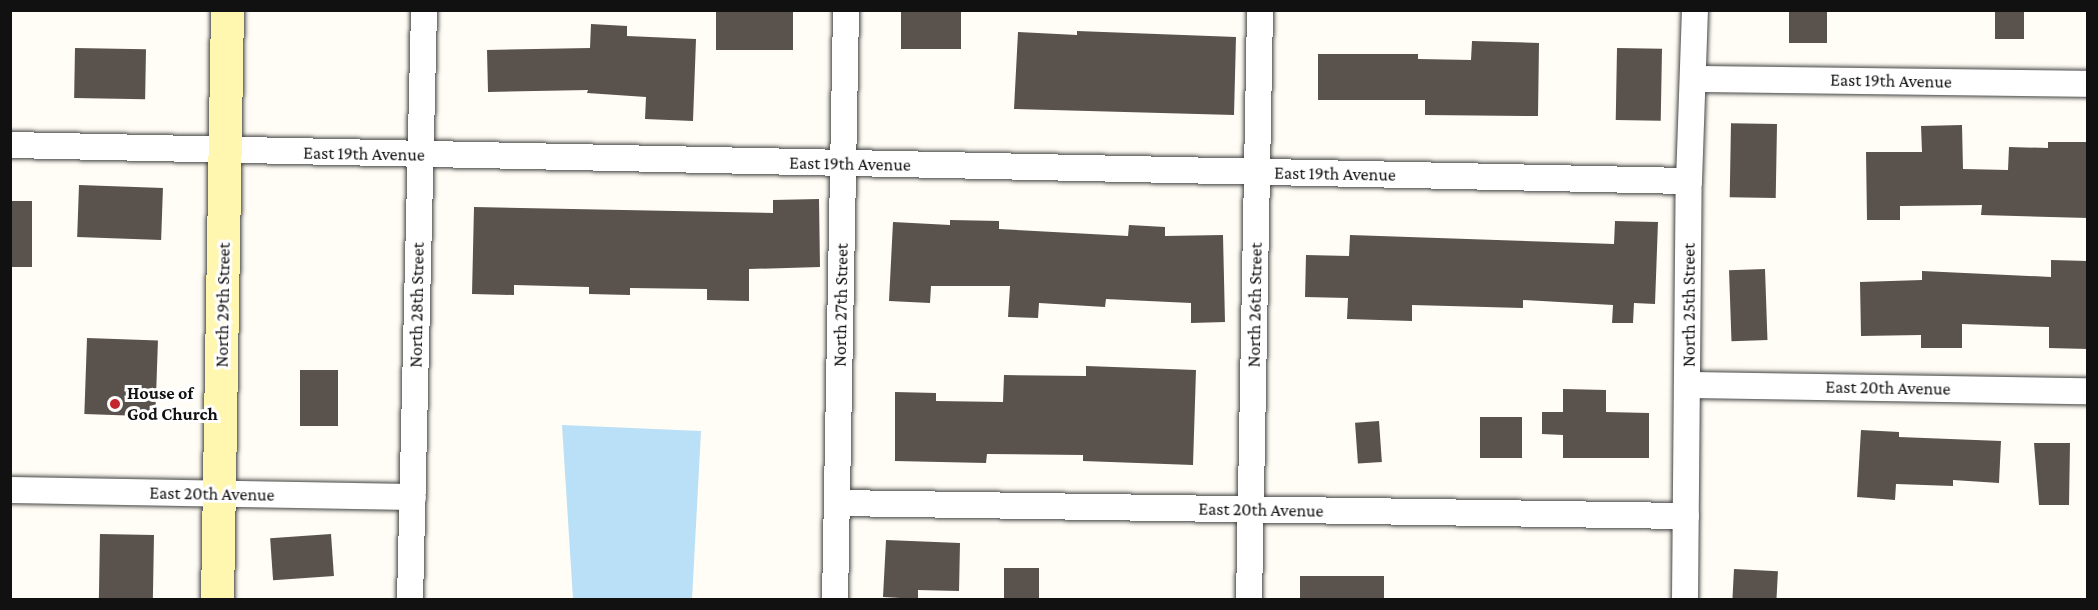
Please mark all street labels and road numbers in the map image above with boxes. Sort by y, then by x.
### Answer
street label: East 19th Avenue [1830,69,1952,93]
street label: East 19th Avenue [303,142,425,166]
street label: East 19th Avenue [789,152,911,176]
street label: East 19th Avenue [1274,162,1396,186]
street label: North 29th Street [211,242,235,368]
street label: North 28th Street [405,242,429,368]
street label: North 26th Street [1243,242,1267,368]
street label: North 27th Street [829,243,853,367]
street label: North 25th Street [1678,243,1700,367]
street label: East 20th Avenue [1825,376,1951,400]
street label: East 20th Avenue [149,482,275,506]
street label: East 20th Avenue [1198,498,1324,522]

